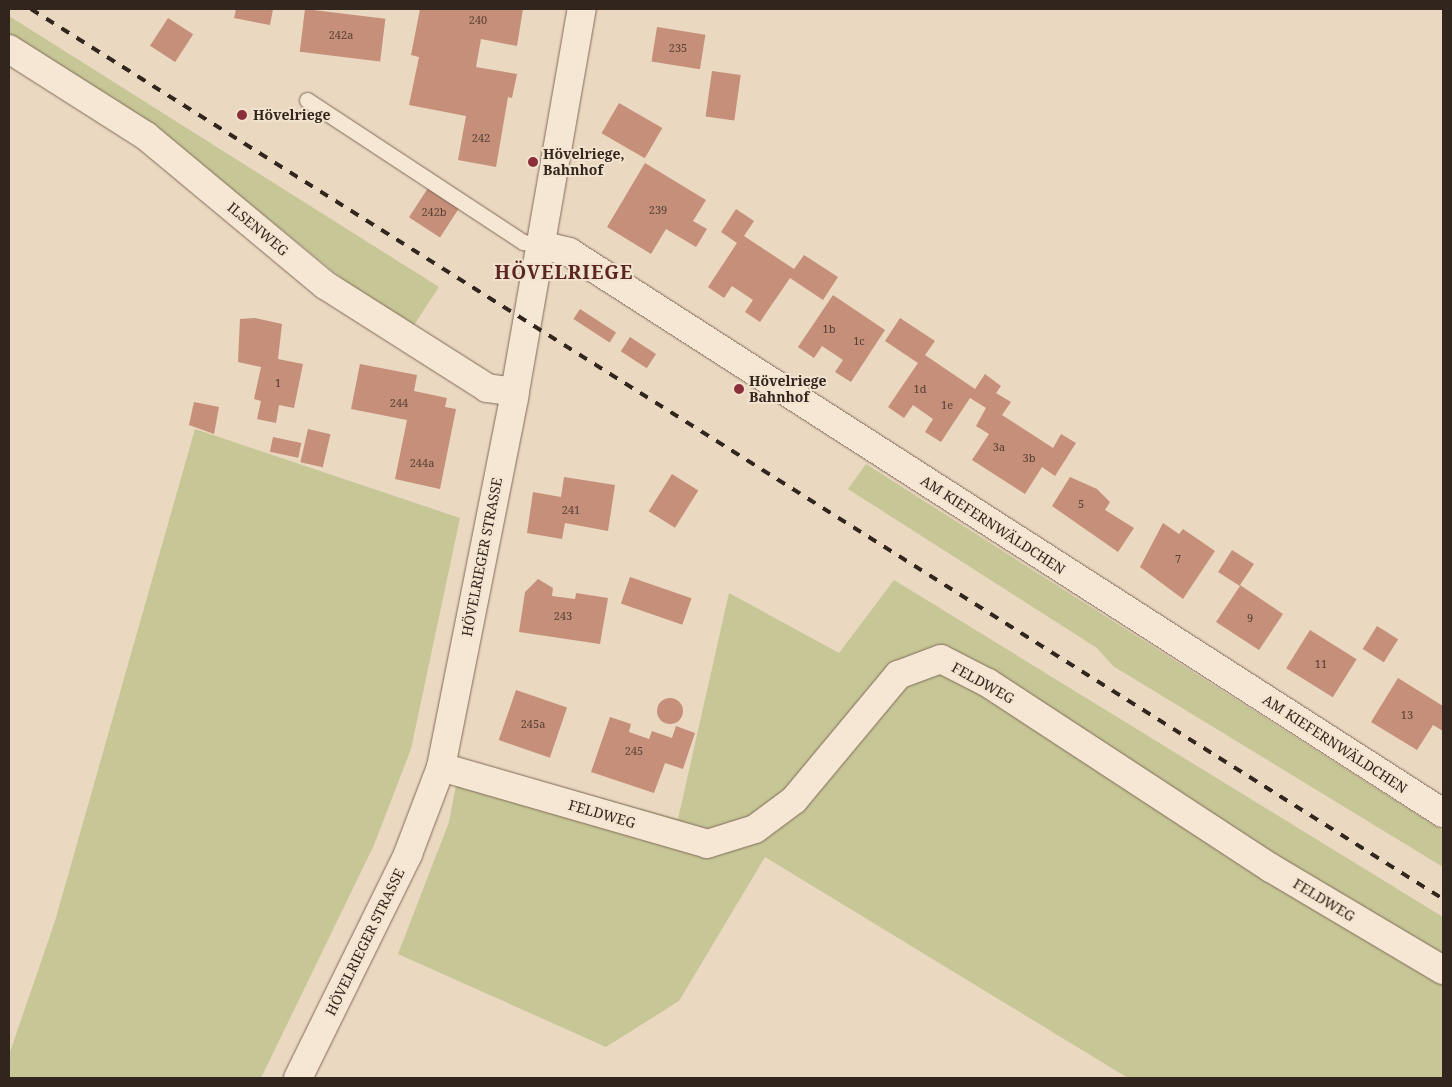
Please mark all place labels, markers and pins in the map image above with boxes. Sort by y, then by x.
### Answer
place label: Hövelriege [253,107,331,123]
marker: Hövelriege [235,108,249,122]
place label: Hövelriege, Bahnhof [543,146,625,178]
marker: Hövelriege, Bahnhof [527,156,539,168]
place label: Hövelriege Bahnhof [749,373,827,406]
marker: Hövelriege Bahnhof [733,383,745,395]

